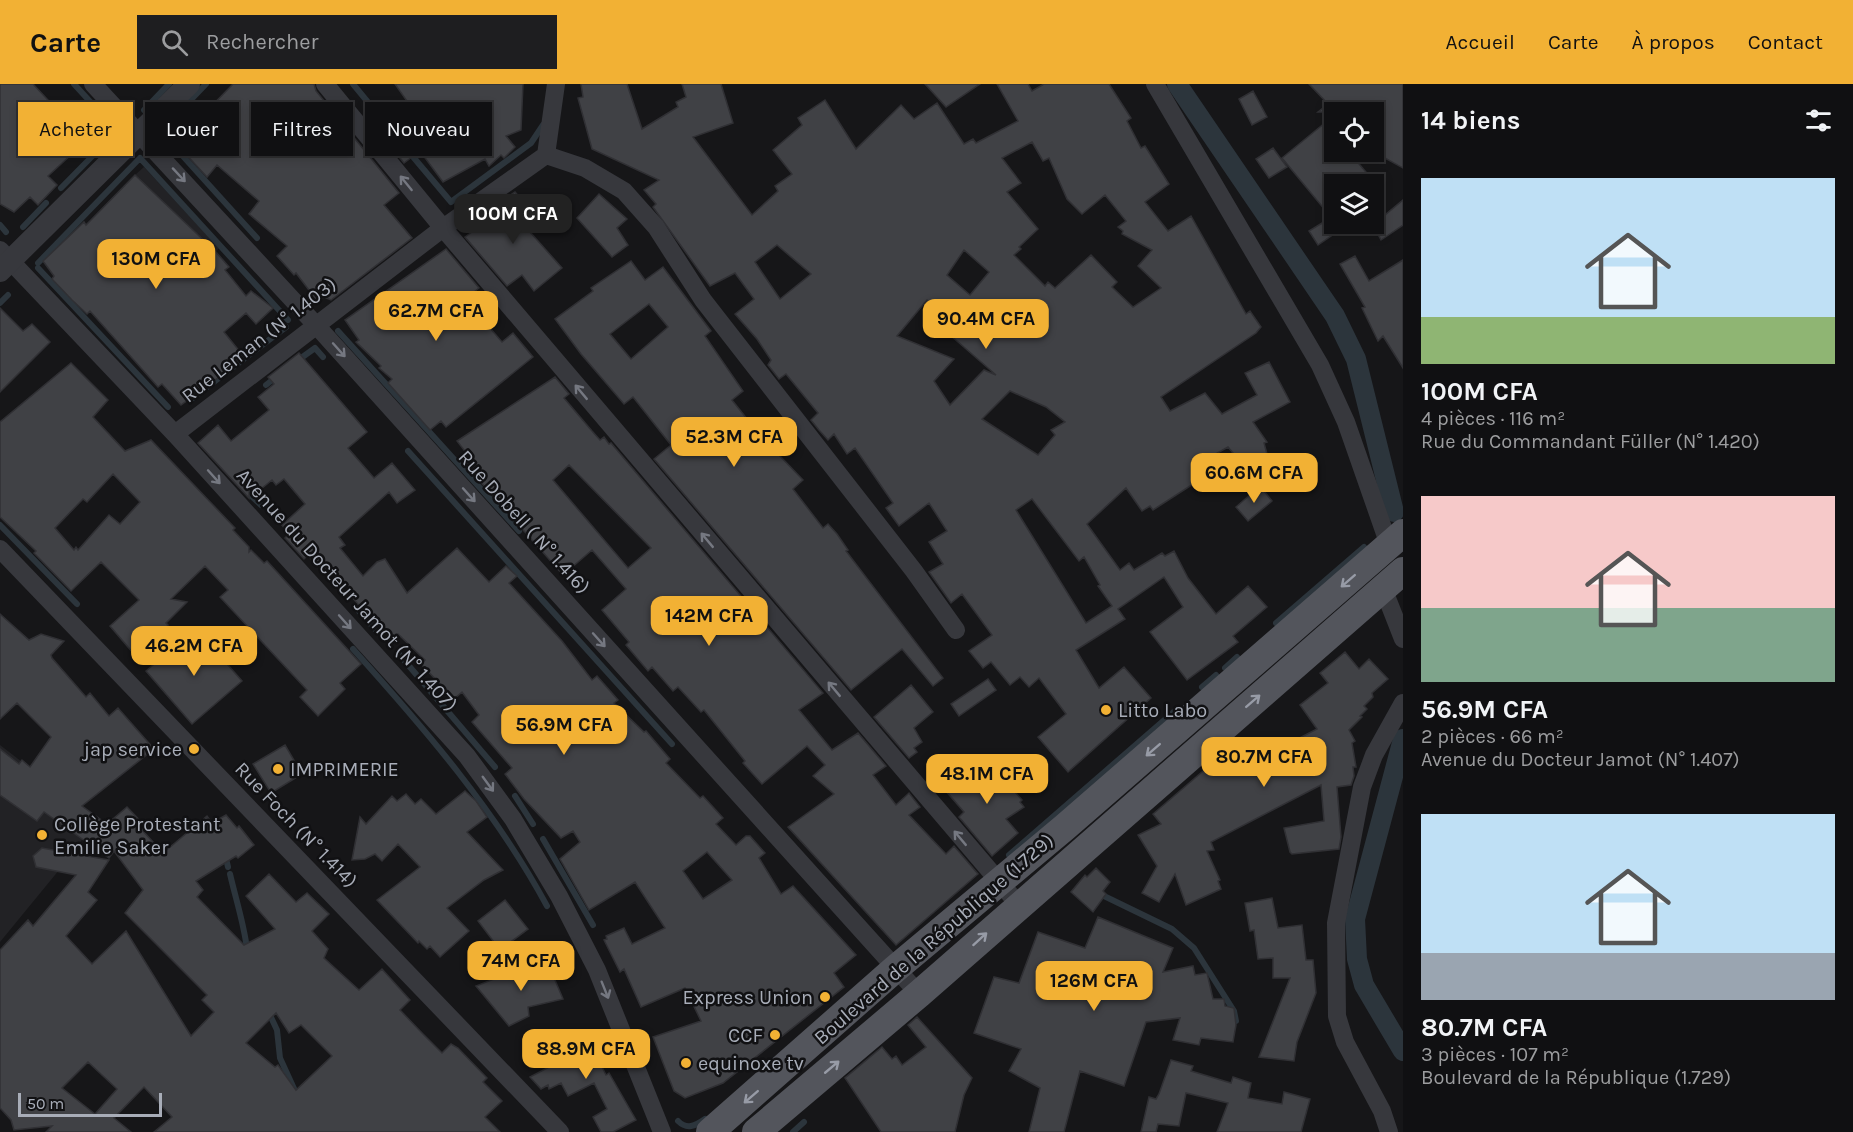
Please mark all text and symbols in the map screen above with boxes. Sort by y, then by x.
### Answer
search box [137,15,557,69]
text: Carte [30,26,101,59]
icon: search [158,26,191,59]
text: Rechercher [206,29,319,55]
text: Accueil [1446,30,1515,54]
text: Carte [1548,30,1599,54]
text: À propos [1632,30,1715,54]
text: Contact [1748,30,1823,54]
chip: Acheter [18,102,133,156]
chip: Louer [145,102,239,156]
chip: Filtres [251,102,353,156]
chip: Nouveau [365,102,492,156]
map controls [1324,102,1384,234]
button: locate [1324,102,1384,162]
icon: filters [1802,104,1835,137]
text: 14 biens [1421,105,1521,136]
one-way arrow [172,167,186,182]
button: layers [1324,174,1384,234]
one-way arrow [399,175,412,191]
pin: 100M CFA [451,194,575,245]
text: 100M CFA [468,202,558,225]
icon: home [1574,217,1682,325]
pin: 130M CFA [94,239,218,290]
text: 130M CFA [111,247,201,270]
street label: Rue Leman (N° 1.403) [177,272,341,408]
pin: 62.7M CFA [367,291,505,342]
text: 62.7M CFA [388,299,484,322]
pin: 90.4M CFA [917,299,1055,350]
text: 90.4M CFA [937,307,1035,330]
one-way arrow [332,342,346,357]
text: 100M CFA [1421,376,1538,407]
one-way arrow [575,384,588,400]
text: 4 pièces · 116 m² [1421,407,1565,430]
pin: 52.3M CFA [665,417,803,468]
text: 52.3M CFA [685,425,783,448]
text: Rue du Commandant Füller (N° 1.420) [1421,430,1760,453]
street label: Rue Dobell ( N° 1.416) [453,445,595,599]
pin: 60.6M CFA [1185,453,1323,504]
text: 60.6M CFA [1205,461,1303,484]
street label: Avenue du Docteur Jamot (N° 1.407) [232,464,462,716]
one-way arrow [207,470,221,485]
one-way arrow [462,487,476,502]
one-way arrow [701,532,714,548]
icon: home [1574,535,1682,643]
one-way arrow [1341,574,1356,588]
pin: 142M CFA [647,596,771,647]
text: 142M CFA [665,604,753,627]
one-way arrow [338,614,352,629]
pin: 46.2M CFA [125,626,263,677]
one-way arrow [592,632,606,647]
text: 46.2M CFA [145,634,243,657]
one-way arrow [827,681,840,697]
one-way arrow [1245,694,1260,708]
text: 56.9M CFA [1421,694,1548,725]
place label: Litto Labo [1118,699,1207,722]
marker: Litto Labo [1099,703,1113,717]
pin: 56.9M CFA [495,705,633,756]
text: 56.9M CFA [515,713,613,736]
text: 2 pièces · 66 m² [1421,725,1564,748]
pin: 80.7M CFA [1195,737,1333,788]
place label: jap service [82,738,182,761]
marker: jap service [187,742,201,756]
one-way arrow [1146,743,1161,757]
text: 80.7M CFA [1215,745,1313,768]
text: Avenue du Docteur Jamot (N° 1.407) [1421,748,1740,771]
pin: 48.1M CFA [918,754,1056,805]
street label: Rue Foch (N° 1.414) [230,757,362,893]
place label: IMPRIMERIE [290,758,399,781]
marker: IMPRIMERIE [271,762,285,776]
text: 48.1M CFA [940,762,1034,785]
one-way arrow [481,776,494,792]
place label: Collège Protestant Emilie Saker [54,813,221,859]
marker: Collège Protestant Emilie Saker [35,828,49,842]
street label: Boulevard de la République (1.729) [809,829,1059,1049]
one-way arrow [953,831,967,846]
icon: home [1574,853,1682,961]
one-way arrow [972,932,987,946]
pin: 74M CFA [466,941,576,992]
text: 74M CFA [481,949,561,972]
pin: 126M CFA [1032,961,1156,1012]
text: 126M CFA [1050,969,1138,992]
one-way arrow [600,980,611,998]
place label: Express Union [682,986,813,1009]
marker: Express Union [818,990,832,1004]
text: 80.7M CFA [1421,1012,1547,1043]
place label: CCF [728,1024,763,1047]
marker: CCF [768,1028,782,1042]
pin: 88.9M CFA [517,1029,655,1080]
text: 88.9M CFA [536,1037,636,1060]
text: 3 pièces · 107 m² [1421,1043,1569,1066]
place label: equinoxe tv [698,1052,804,1075]
marker: equinoxe tv [679,1056,693,1070]
one-way arrow [824,1060,839,1074]
text: Boulevard de la République (1.729) [1421,1066,1731,1089]
scale bar [18,1090,162,1118]
one-way arrow [744,1090,759,1104]
text: 50 m [27,1094,64,1113]

